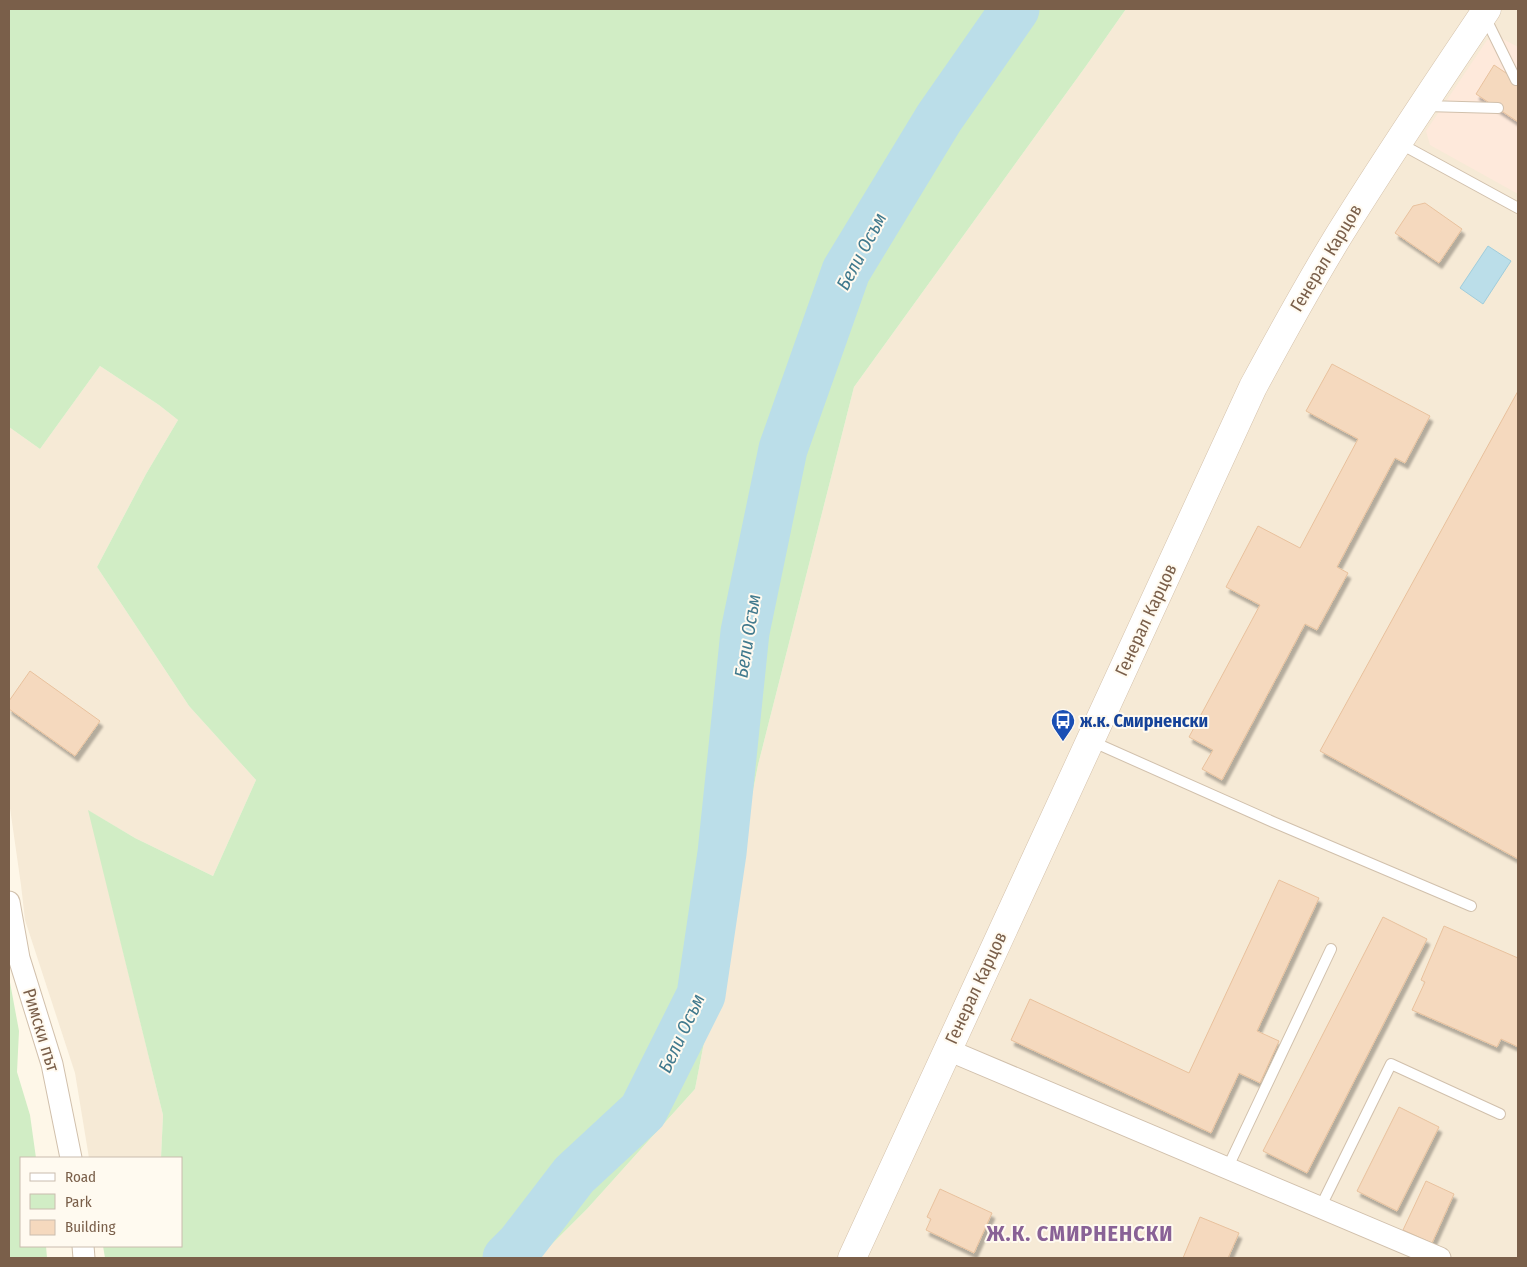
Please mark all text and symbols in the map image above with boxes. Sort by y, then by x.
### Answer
street label: Генерал Карцов [1285,200,1367,316]
water label: Бели Осъм [831,209,891,294]
street label: Генерал Карцов [1110,560,1182,680]
water label: Бели Осъм [730,593,765,680]
bus stop icon: ж.к. Смирненски [1050,708,1076,742]
place label: ж.к. Смирненски [1079,710,1208,732]
street label: Генерал Карцов [940,928,1012,1048]
street label: Римски път [18,986,64,1075]
water label: Бели Осъм [653,990,710,1076]
legend [20,1157,182,1247]
text: Road [65,1168,96,1186]
text: Park [65,1193,92,1211]
text: Building [65,1218,116,1236]
district label: Ж.К. СМИРНЕНСКИ [986,1220,1174,1247]

